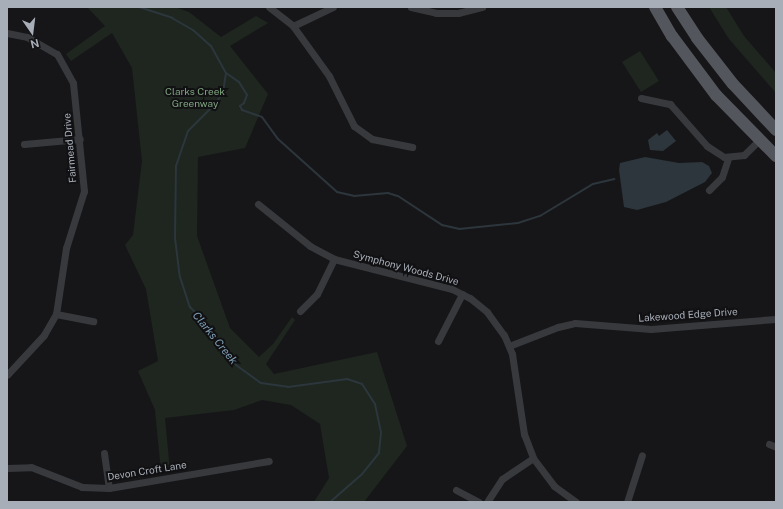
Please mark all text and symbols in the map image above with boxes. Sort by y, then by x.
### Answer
north arrow [12,12,52,52]
text: N [29,37,41,51]
park label: Clarks Creek Greenway [165,85,225,108]
street label: Fairmead Drive [61,113,79,183]
street label: Symphony Woods Drive [352,248,460,288]
street label: Lakewood Edge Drive [638,306,738,324]
water label: Clarks Creek [190,309,240,367]
street label: Devon Croft Lane [107,459,187,483]

